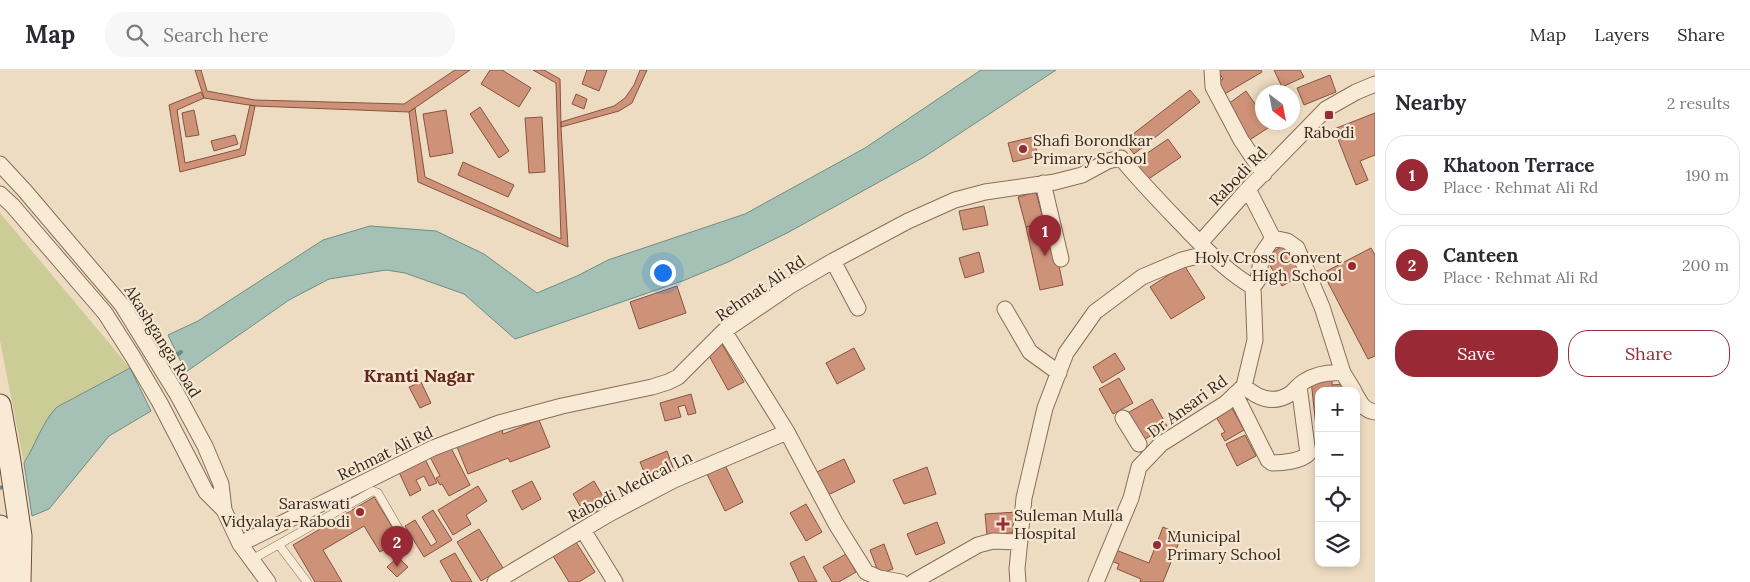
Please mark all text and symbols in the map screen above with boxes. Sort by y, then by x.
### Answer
search box [105,12,455,57]
text: Map [25,19,75,50]
icon: search [123,21,151,49]
text: Search here [163,23,269,47]
text: Map [1530,23,1566,46]
text: Layers [1594,23,1649,46]
text: Share [1677,23,1725,46]
north arrow [1255,85,1300,130]
text: Nearby [1395,89,1466,116]
text: 2 results [1667,93,1730,113]
marker: Rabodi [1323,109,1335,121]
place label: Rabodi [1303,122,1355,142]
place label: Shafi Borondkar Primary School [1033,130,1153,168]
street label: Rabodi Rd [1205,142,1271,210]
marker: Shafi Borondkar Primary School [1017,143,1029,155]
text: Khatoon Terrace [1443,153,1594,177]
text: 1 [1409,165,1415,185]
text: 190 m [1685,165,1729,185]
text: Place · Rehmat Ali Rd [1443,177,1598,197]
pin: 1 [1029,215,1061,256]
text: Canteen [1443,243,1518,267]
place label: Holy Cross Convent High School [1195,247,1343,285]
street label: Rehmat Ali Rd [711,250,809,325]
text: 2 [1408,255,1416,275]
text: 200 m [1682,255,1729,275]
your location [650,260,676,286]
marker: Holy Cross Convent High School [1346,260,1358,272]
text: Place · Rehmat Ali Rd [1443,267,1598,287]
street label: Akashganga Road [120,280,206,401]
button: Save [1395,330,1558,377]
button: Share [1568,330,1730,377]
district label: Kranti Nagar [363,364,475,387]
street label: Dr Ansari Rd [1143,370,1231,442]
map controls [1315,387,1360,567]
button: + [1315,387,1360,432]
street label: Rehmat Ali Rd [334,421,436,485]
button: − [1315,432,1360,477]
street label: Rabodi Medical Ln [565,446,696,526]
button: locate [1315,477,1360,522]
place label: Saraswati Vidyalaya-Rabodi [220,493,350,531]
place label: Suleman Mulla Hospital [1014,505,1123,543]
marker: Saraswati Vidyalaya-Rabodi [354,506,366,518]
marker: Suleman Mulla Hospital [996,517,1010,531]
button: layers [1315,522,1360,567]
pin: 2 [381,526,413,567]
place label: Municipal Primary School [1167,526,1281,564]
marker: Municipal Primary School [1151,539,1163,551]

